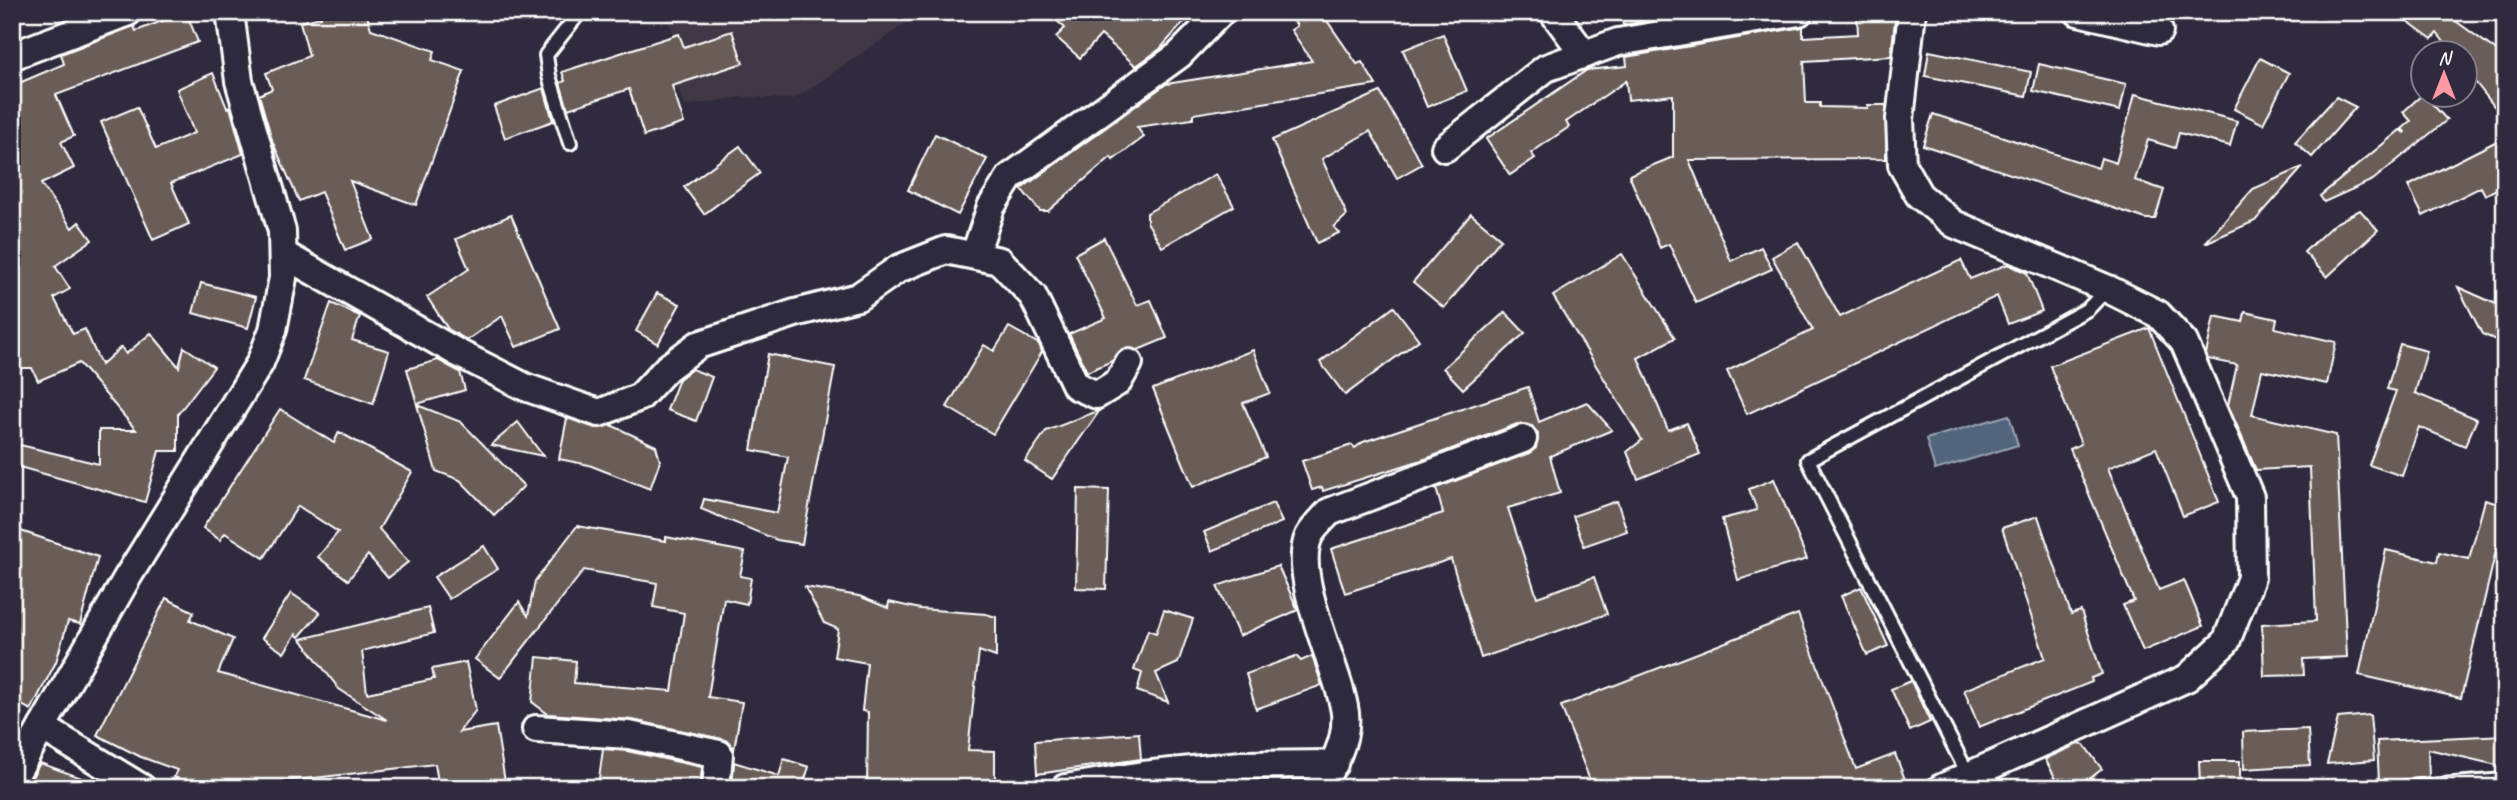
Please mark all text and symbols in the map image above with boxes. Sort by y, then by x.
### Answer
north arrow [2408,38,2478,108]
text: N [2438,46,2453,70]

